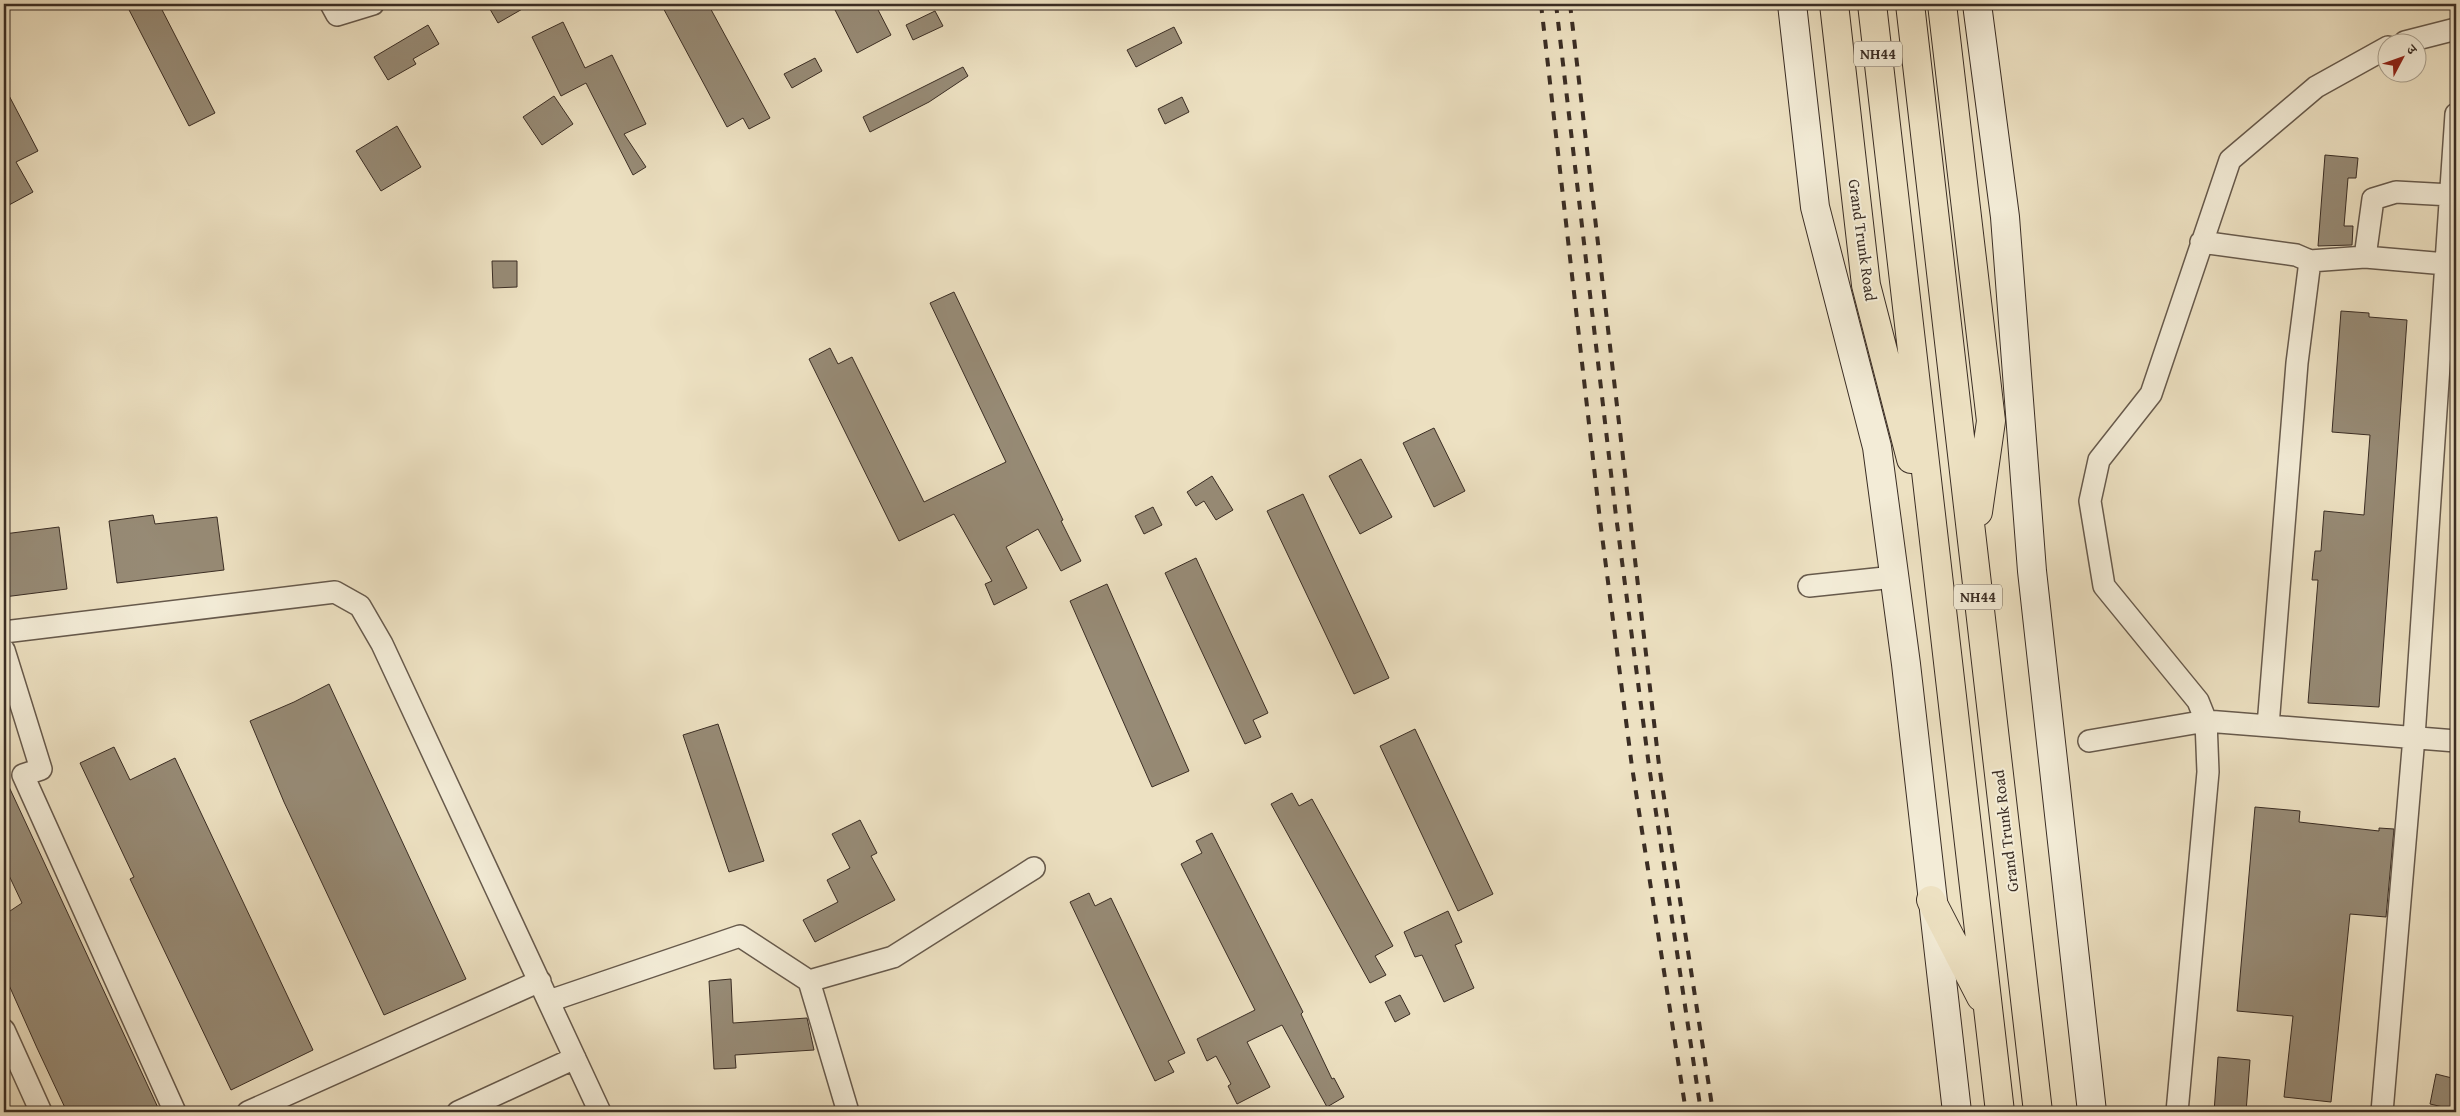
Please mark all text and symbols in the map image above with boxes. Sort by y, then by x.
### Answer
north arrow [2378,32,2428,82]
text: उ [2401,39,2422,59]
road number: NH44 [1854,42,1902,66]
street label: Grand Trunk Road [1843,178,1883,303]
road number: NH44 [1954,584,2002,610]
street label: Grand Trunk Road [1986,768,2024,893]

